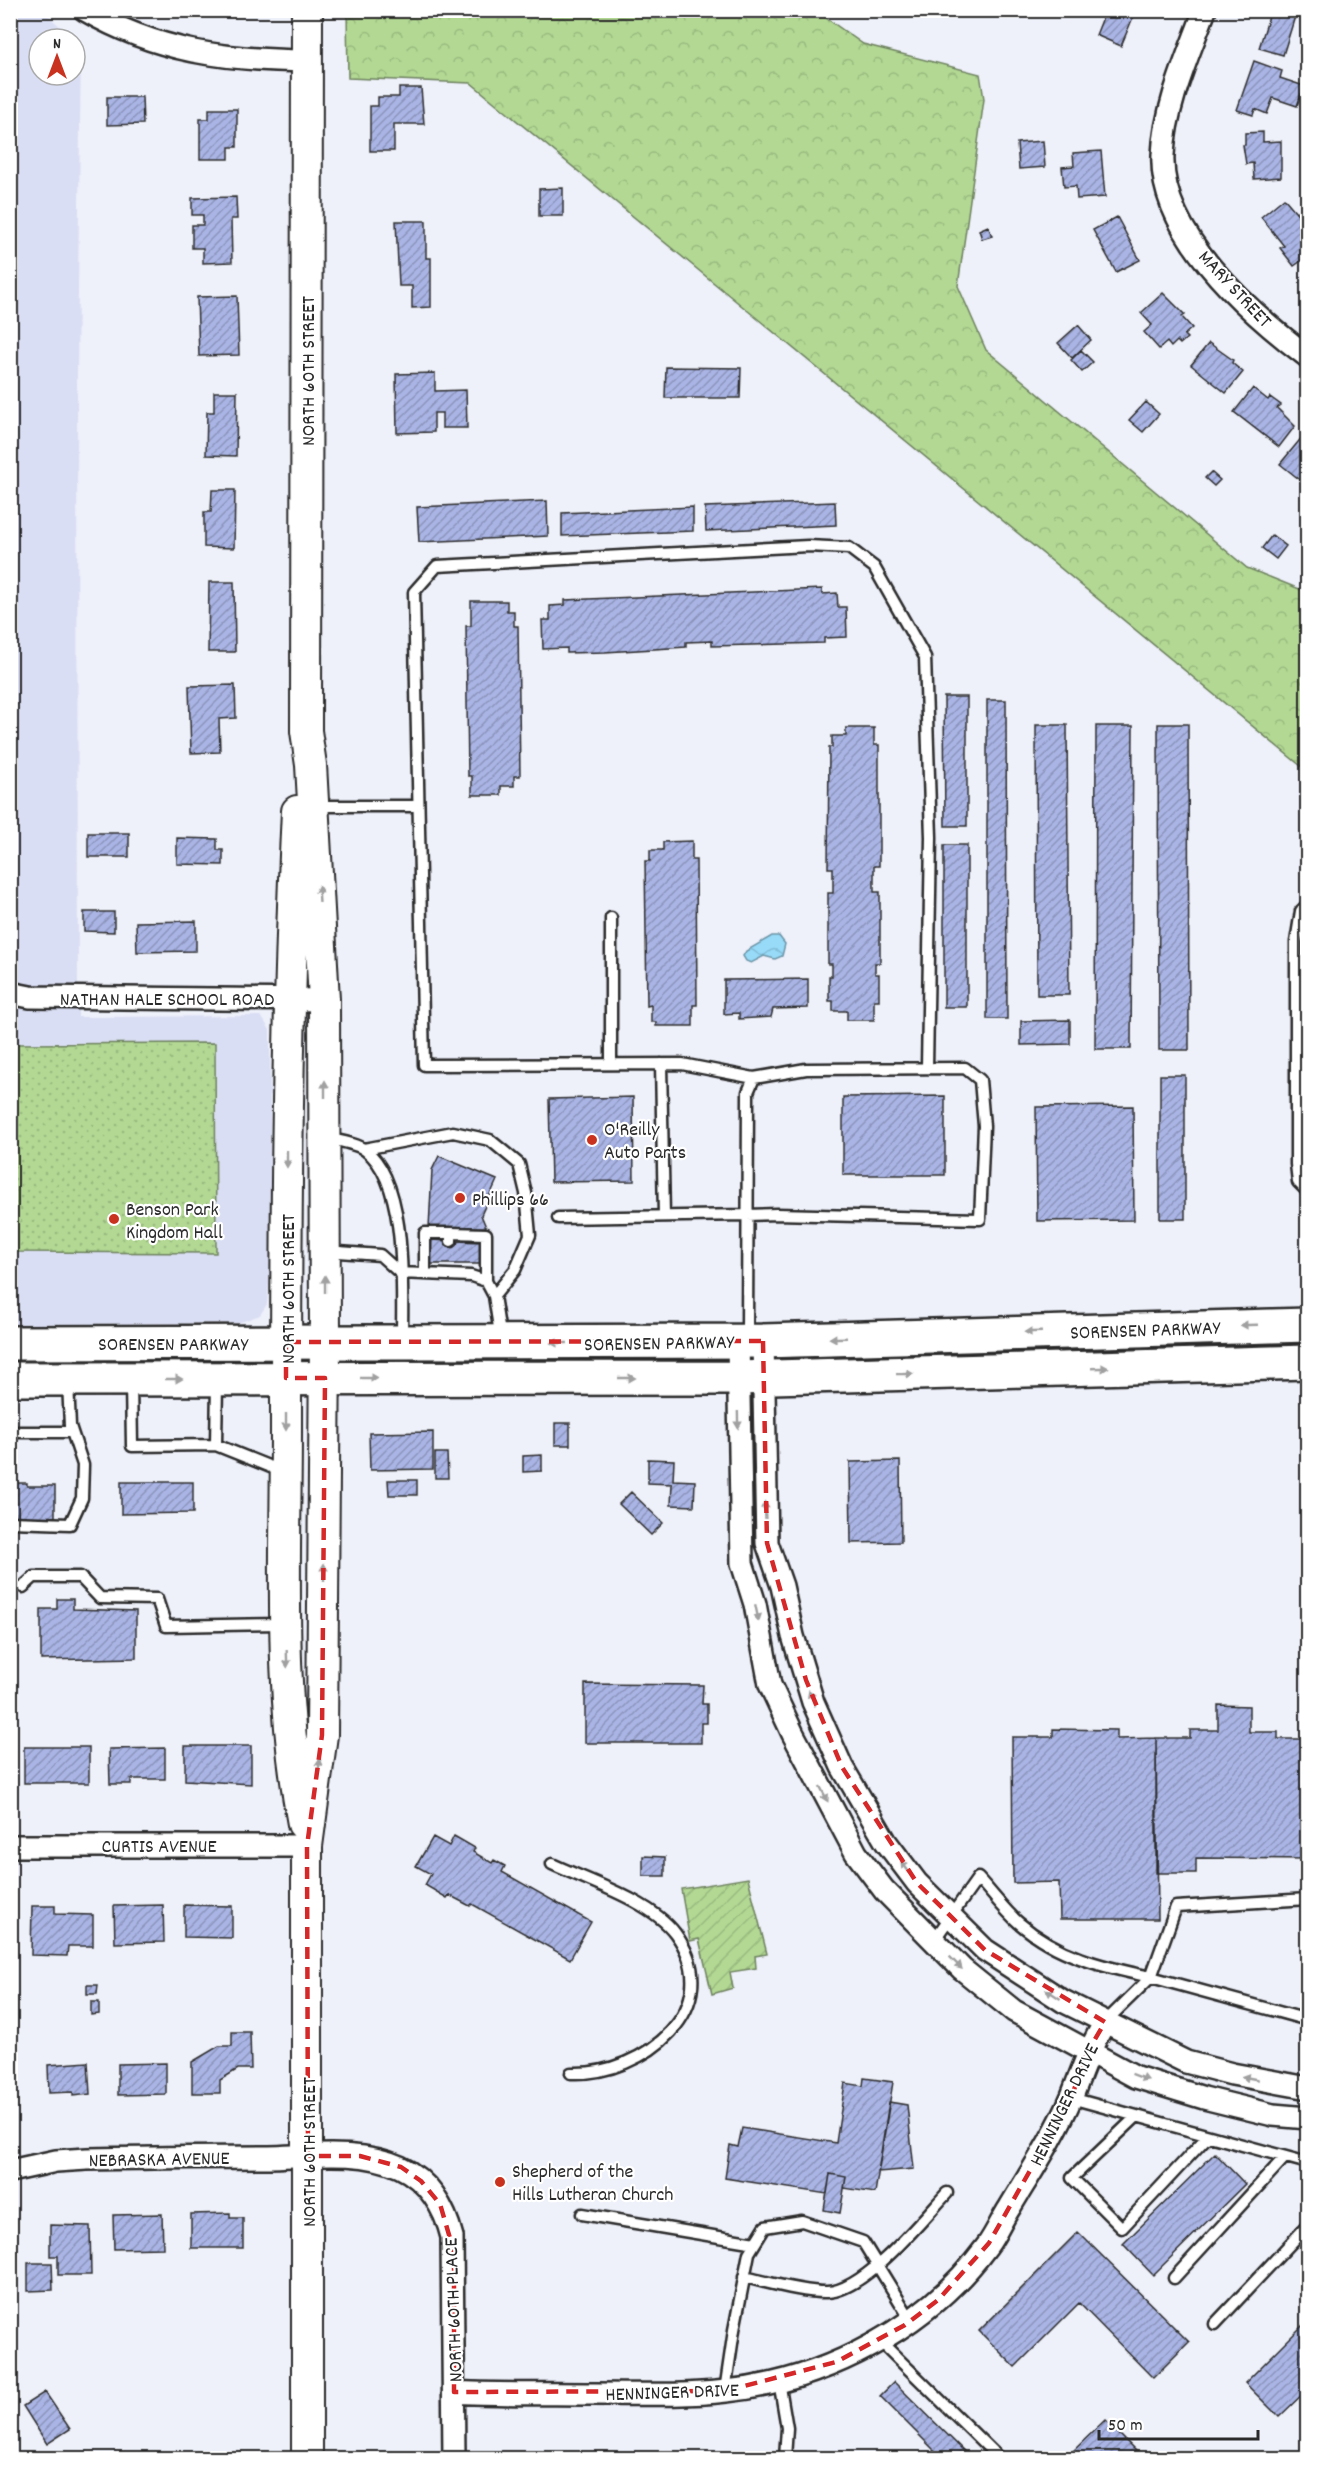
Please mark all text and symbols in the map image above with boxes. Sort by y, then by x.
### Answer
north arrow [27,27,87,87]
text: N [53,33,61,56]
street label: MARY STREET [1190,245,1277,335]
street label: NORTH 60TH STREET [296,296,324,446]
one-way arrow [314,885,323,904]
street label: NATHAN HALE SCHOOL ROAD [60,987,274,1015]
one-way arrow [320,1079,330,1098]
place label: O'Reilly Auto Parts [604,1117,686,1168]
marker: O'Reilly Auto Parts [585,1133,599,1147]
one-way arrow [282,1149,292,1168]
place label: Phillips 66 [472,1187,549,1215]
marker: Phillips 66 [453,1191,467,1205]
place label: Benson Park Kingdom Hall [126,1197,223,1248]
marker: Benson Park Kingdom Hall [107,1212,121,1226]
street label: NORTH 60TH STREET [276,1214,304,1364]
one-way arrow [320,1274,330,1293]
street label: SORENSEN PARKWAY [1070,1315,1221,1349]
one-way arrow [1240,1321,1259,1330]
one-way arrow [1024,1327,1043,1337]
street label: SORENSEN PARKWAY [584,1330,735,1360]
street label: SORENSEN PARKWAY [98,1332,249,1360]
one-way arrow [829,1334,848,1343]
one-way arrow [550,1338,569,1348]
one-way arrow [1090,1363,1109,1372]
one-way arrow [895,1370,914,1379]
one-way arrow [359,1373,378,1383]
one-way arrow [617,1373,636,1383]
one-way arrow [164,1374,183,1384]
one-way arrow [734,1411,743,1430]
one-way arrow [281,1412,291,1431]
one-way arrow [760,1501,770,1520]
one-way arrow [319,1563,329,1582]
one-way arrow [753,1604,762,1623]
one-way arrow [282,1649,291,1668]
one-way arrow [807,1689,817,1707]
one-way arrow [314,1757,324,1776]
one-way arrow [819,1786,828,1803]
street label: CURTIS AVENUE [101,1834,217,1862]
one-way arrow [901,1861,913,1876]
one-way arrow [949,1955,963,1969]
one-way arrow [1045,1989,1061,2000]
street label: HENNINGER DRIVE [1024,2039,1108,2172]
one-way arrow [1131,2073,1149,2083]
one-way arrow [1240,2073,1259,2082]
street label: NORTH 60TH STREET [297,2077,325,2227]
street label: NEBRASKA AVENUE [88,2146,230,2176]
place label: Shepherd of the Hills Lutheran Church [512,2159,673,2210]
marker: Shepherd of the Hills Lutheran Church [493,2175,507,2189]
street label: NORTH 60TH PLACE [438,2237,472,2383]
street label: HENNINGER DRIVE [605,2378,739,2410]
scale bar [1099,2403,1258,2441]
text: 50 m [1108,2414,1143,2439]

